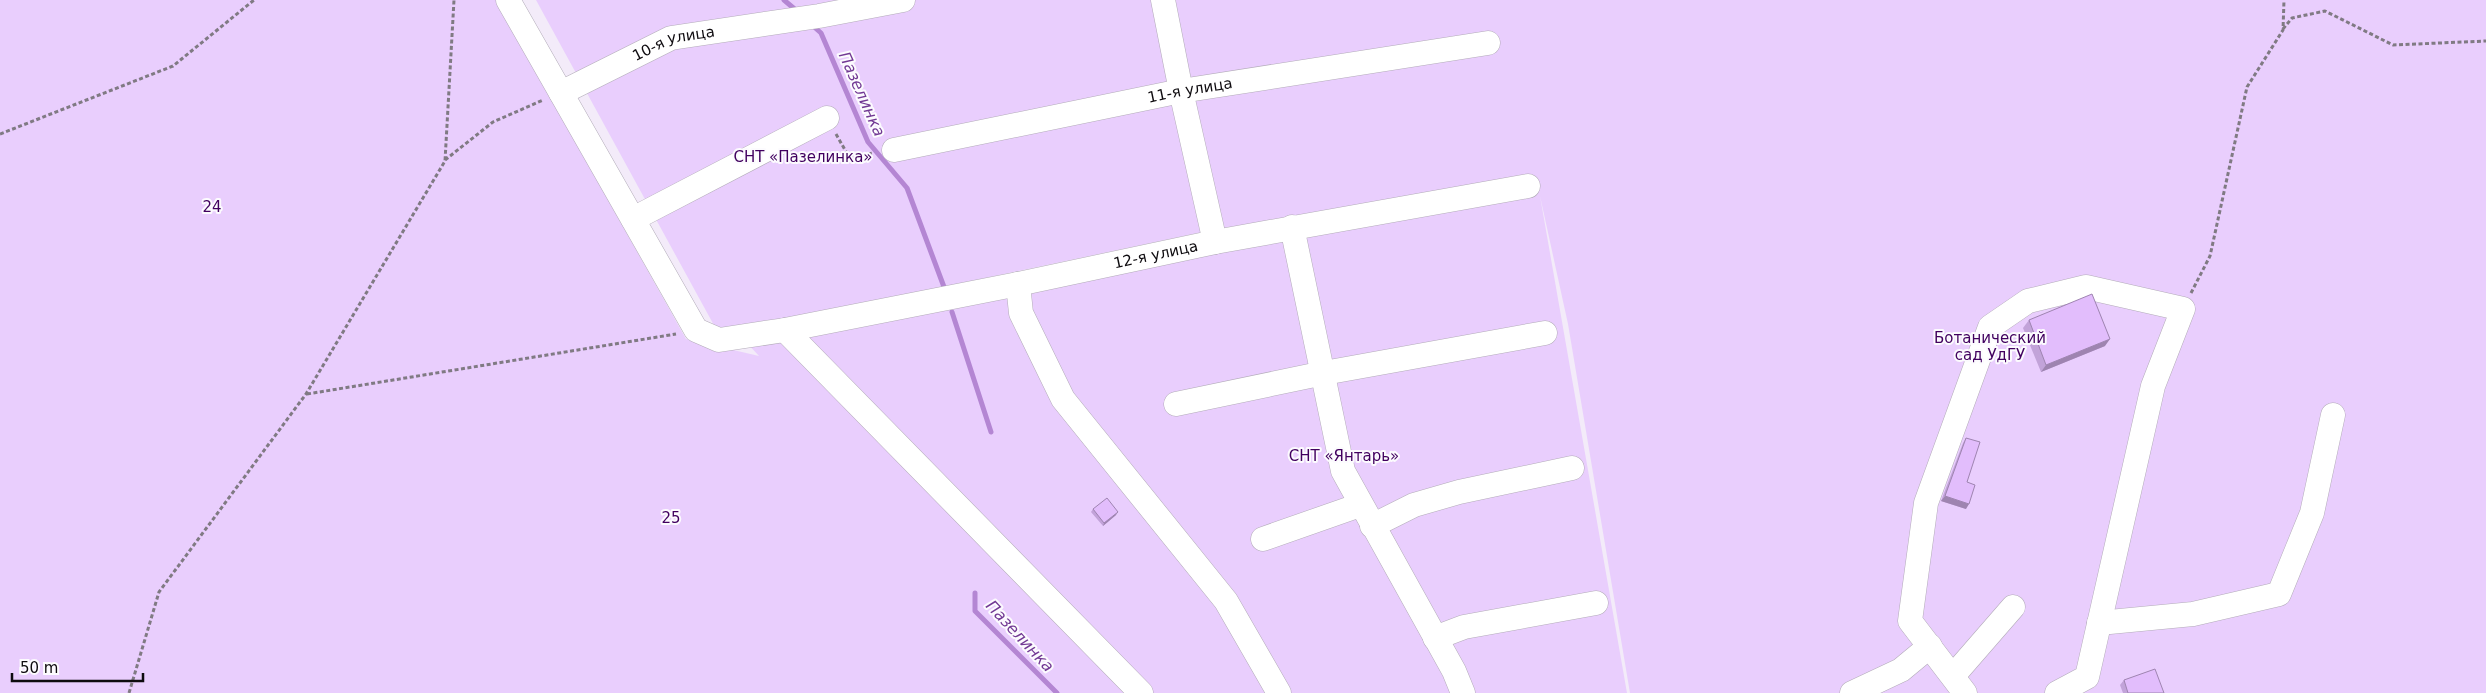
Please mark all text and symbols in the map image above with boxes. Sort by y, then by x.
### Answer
street label: 10-я улица [629,23,716,65]
water label: Пазелинка [835,49,889,139]
street label: 11-я улица [1146,74,1234,107]
park label: СНТ «Пазелинка» [733,148,873,166]
park label: 24 [202,198,222,216]
street label: 12-я улица [1112,237,1200,272]
park label: Ботанический сад УдГУ [1934,329,2046,364]
park label: СНТ «Янтарь» [1289,447,1399,465]
park label: 25 [661,509,681,527]
water label: Пазелинка [982,596,1058,676]
scale bar [12,650,144,682]
text: 50 m [20,659,58,677]

